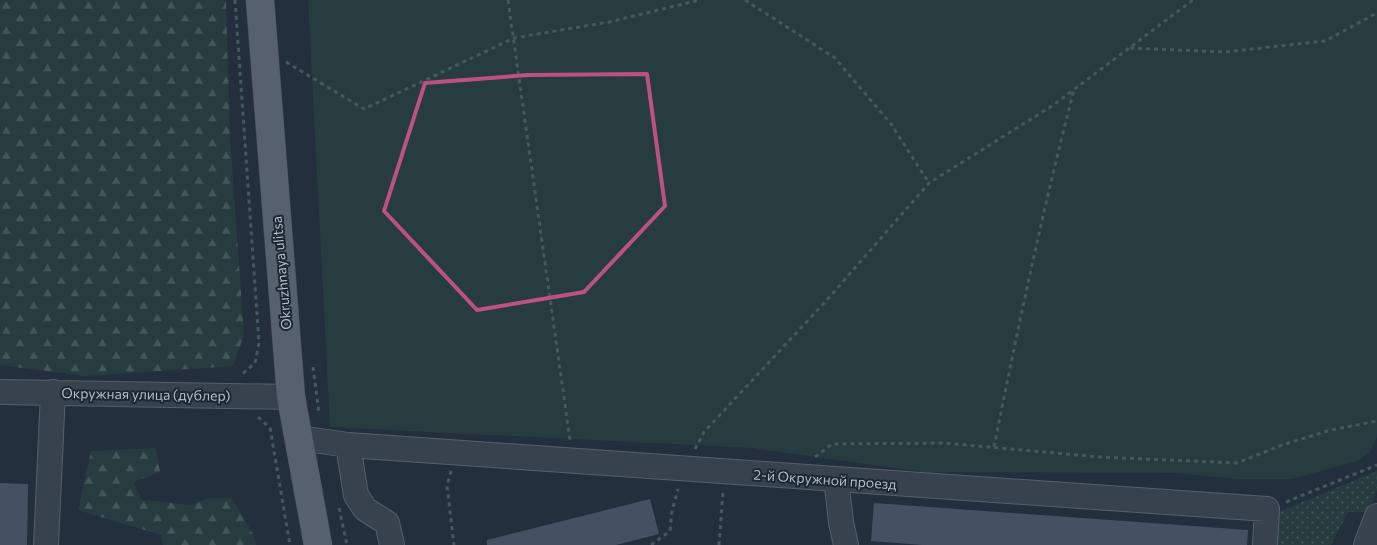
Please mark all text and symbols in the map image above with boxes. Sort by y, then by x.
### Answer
street label: Okruzhnaya ulitsa [268,215,294,331]
street label: Окружная улица (дублер) [61,384,231,404]
street label: 2-й Окружной проезд [753,466,897,492]

